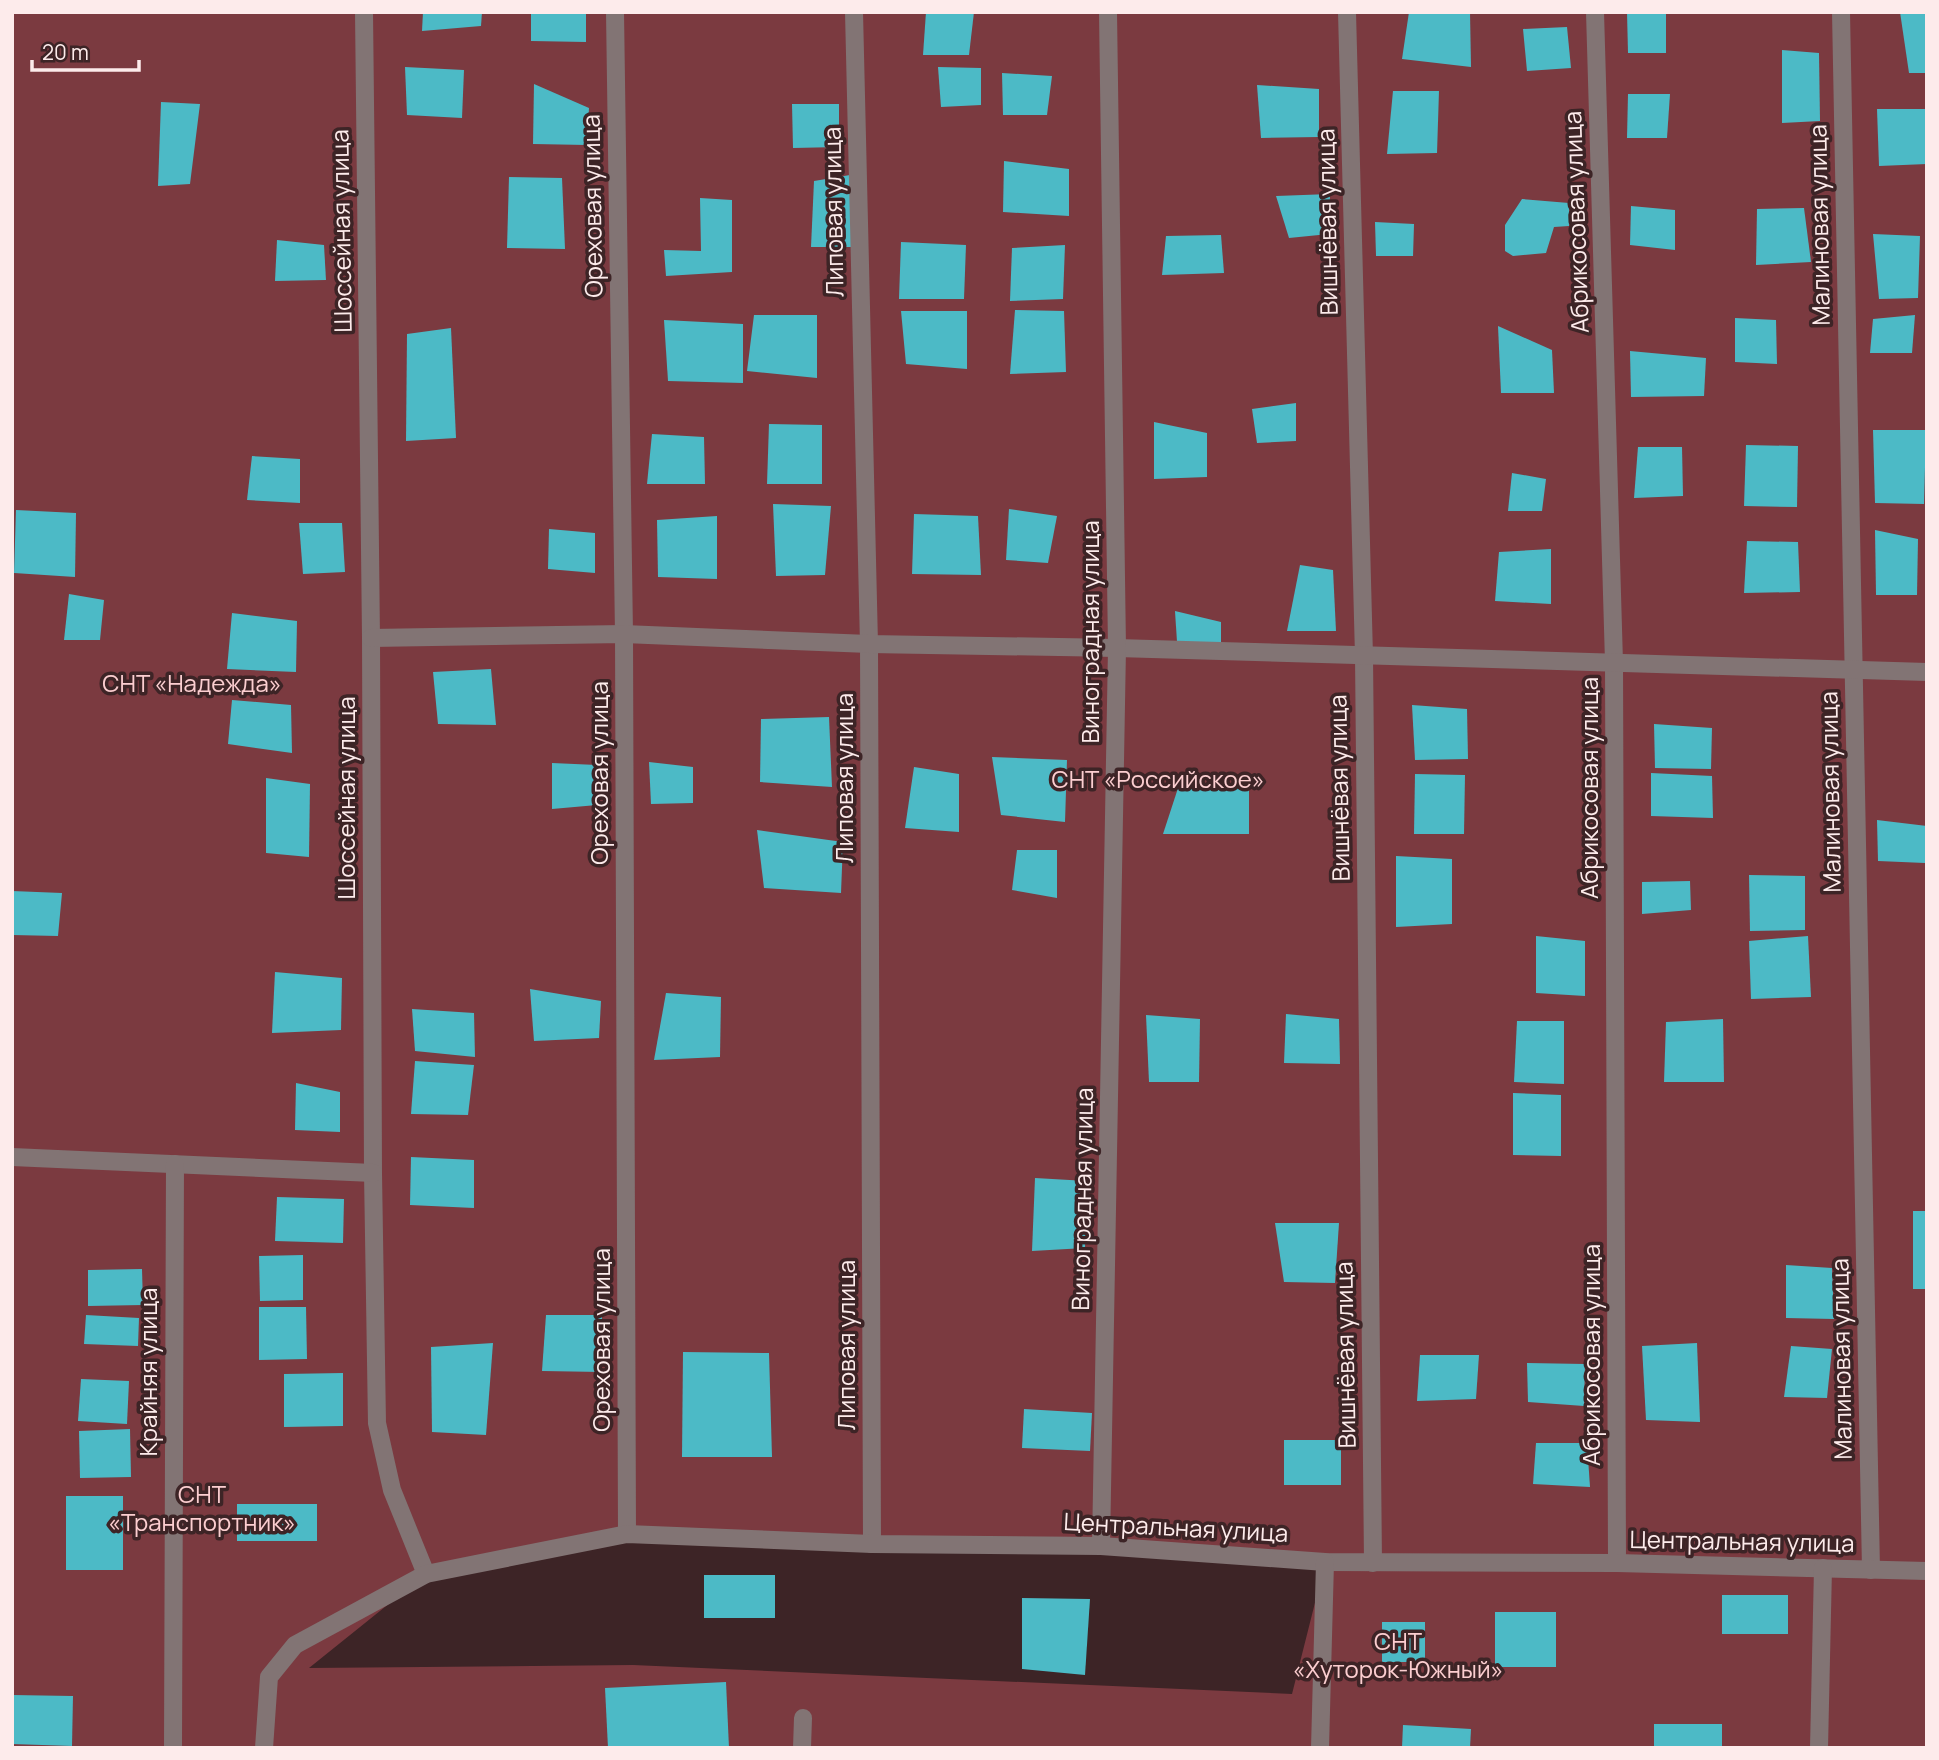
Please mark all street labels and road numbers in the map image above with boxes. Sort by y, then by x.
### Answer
street label: Абрикосовая улица [1555,110,1596,334]
street label: Ореховая улица [573,114,610,298]
street label: Малиновая улица [1800,124,1837,326]
street label: Липовая улица [815,127,850,297]
street label: Вишнёвая улица [1308,128,1345,316]
street label: Шоссейная улица [322,129,359,333]
street label: Виноградная улица [1073,520,1106,744]
street label: Абрикосовая улица [1572,677,1605,899]
street label: Ореховая улица [582,681,615,865]
street label: Малиновая улица [1811,691,1848,893]
street label: Липовая улица [827,693,860,863]
street label: Вишнёвая улица [1320,694,1357,882]
street label: Шоссейная улица [329,696,362,900]
street label: Виноградная улица [1063,1087,1100,1311]
street label: Абрикосовая улица [1574,1244,1607,1466]
street label: Ореховая улица [584,1248,617,1432]
street label: Малиновая улица [1822,1258,1859,1460]
street label: Липовая улица [829,1260,862,1430]
street label: Вишнёвая улица [1326,1261,1363,1449]
street label: Крайняя улица [131,1288,164,1456]
street label: Центральная улица [1063,1504,1289,1549]
street label: Центральная улица [1629,1522,1855,1559]

